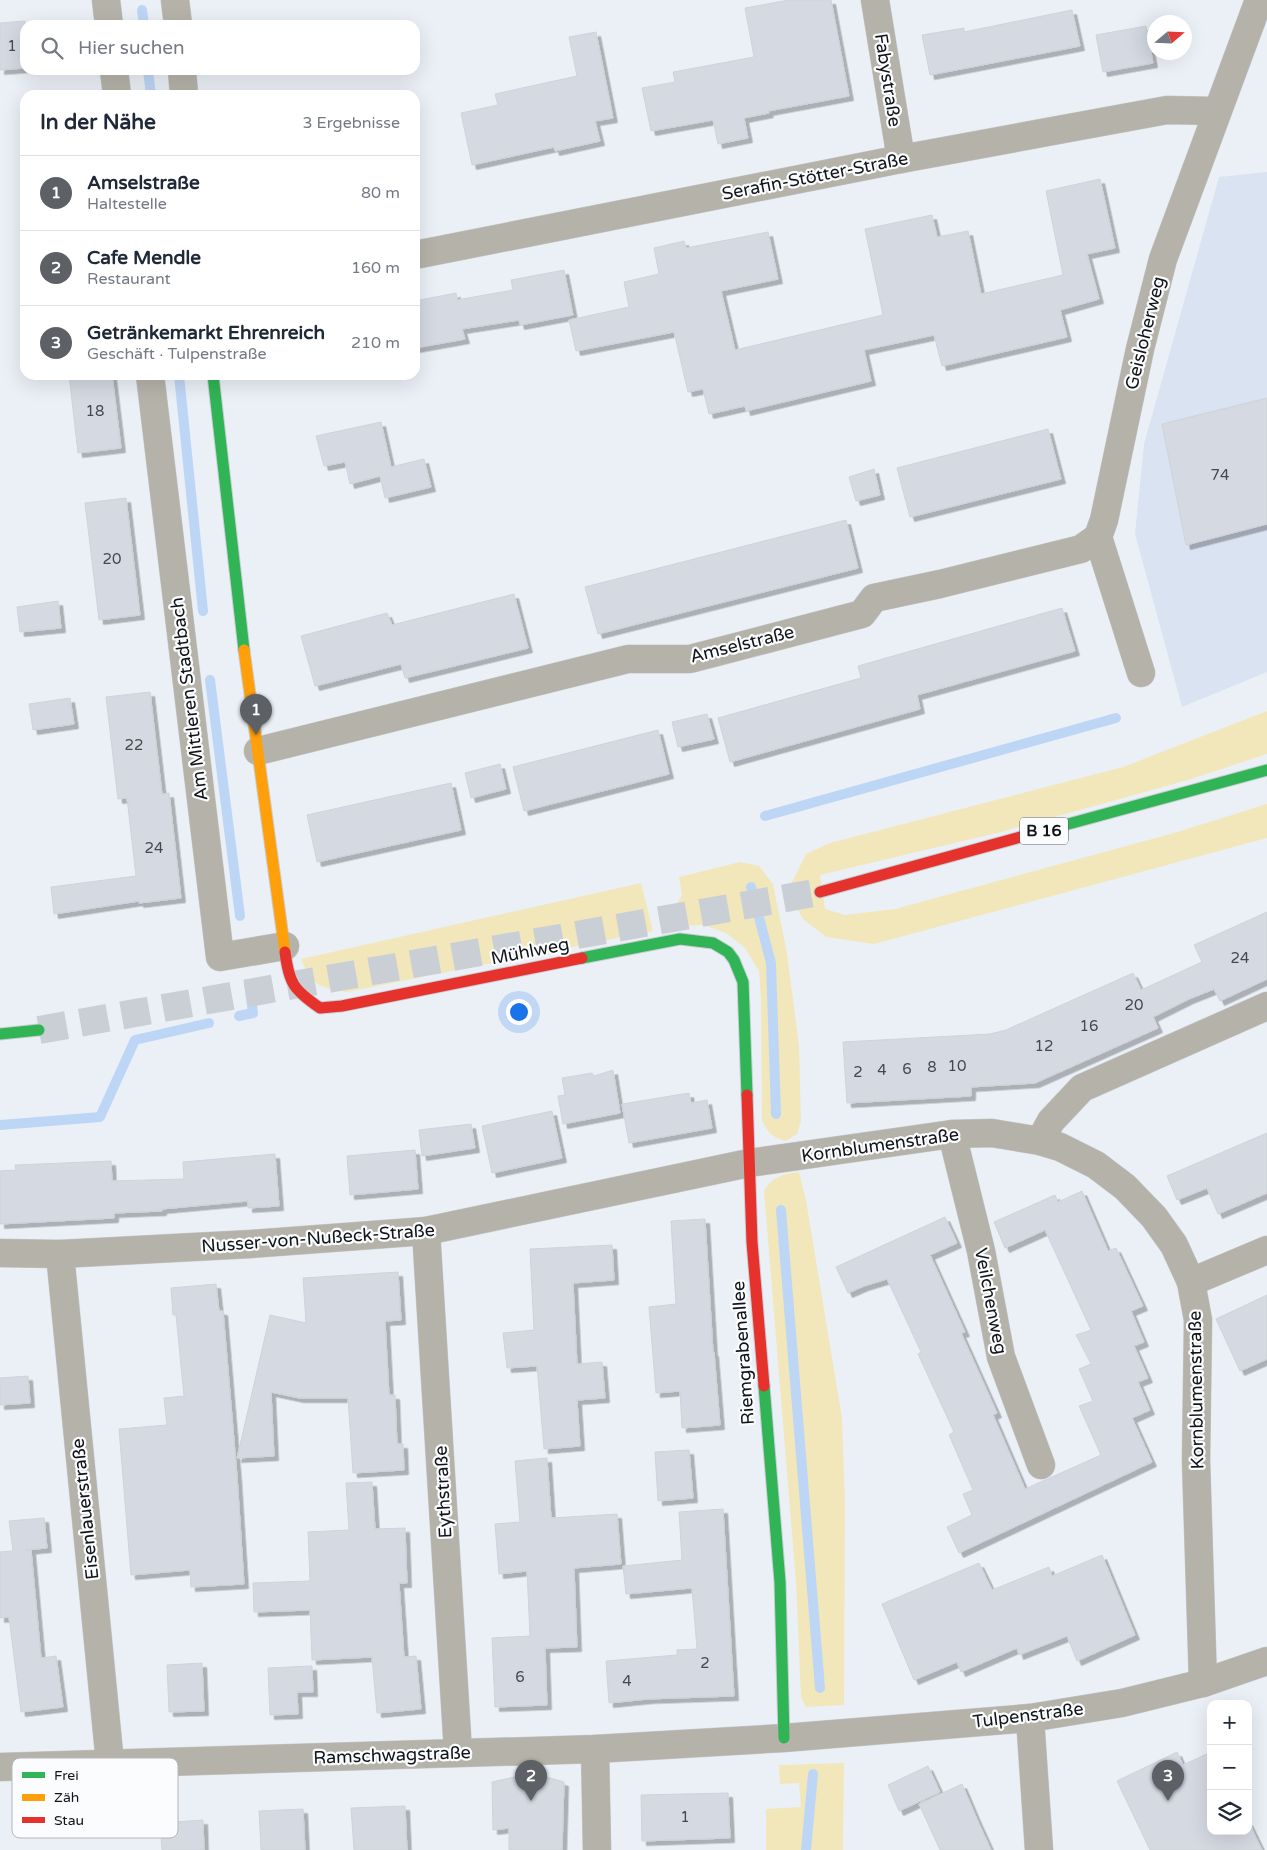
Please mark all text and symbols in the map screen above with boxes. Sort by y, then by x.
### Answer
north arrow [1147,15,1192,60]
search box [20,20,420,75]
street label: Fabystraße [870,32,906,128]
icon: search [38,34,66,62]
house number: 1 [7,37,17,55]
text: Hier suchen [78,37,185,59]
text: In der Nähe [40,110,156,135]
text: 3 Ergebnisse [302,113,400,133]
street label: Serafin-Stötter-Straße [720,147,910,205]
text: Amselstraße [87,172,200,194]
text: 1 [51,183,61,203]
text: 80 m [361,183,400,203]
text: Haltestelle [87,194,167,214]
text: Cafe Mendle [87,247,201,269]
text: 2 [51,258,61,278]
text: 160 m [351,258,400,278]
text: Restaurant [87,269,171,289]
street label: Geisloherweg [1120,274,1170,392]
text: Getränkemarkt Ehrenreich [87,322,325,344]
text: 3 [51,333,61,353]
text: 210 m [351,333,400,353]
text: Geschäft · Tulpenstraße [87,344,267,364]
house number: 18 [86,402,104,420]
house number: 74 [1211,466,1229,484]
house number: 20 [103,550,121,568]
street label: Am Mittleren Stadtbach [166,596,212,802]
street label: Amselstraße [688,620,796,668]
pin: 1 [240,694,272,735]
house number: 22 [125,736,143,754]
road number: B 16 [1020,818,1068,844]
house number: 24 [145,839,163,857]
street label: Mühlweg [489,933,571,969]
house number: 24 [1231,949,1249,967]
house number: 20 [1125,996,1143,1014]
your location [506,999,532,1025]
house number: 16 [1080,1017,1098,1035]
house number: 12 [1035,1037,1053,1055]
house number: 10 [948,1057,966,1075]
house number: 8 [927,1058,937,1076]
house number: 6 [902,1060,912,1078]
house number: 4 [877,1061,887,1079]
house number: 2 [853,1063,863,1081]
street label: Kornblumenstraße [800,1123,960,1167]
street label: Nusser-von-Nußeck-Straße [201,1219,435,1257]
street label: Veilchenweg [970,1246,1012,1356]
street label: Riemgrabenallee [727,1280,759,1426]
street label: Kornblumenstraße [1184,1310,1208,1470]
street label: Eisenlauerstraße [67,1437,103,1581]
street label: Eythstraße [430,1445,456,1539]
house number: 2 [700,1654,710,1672]
house number: 6 [515,1668,525,1686]
house number: 4 [622,1672,632,1690]
street label: Tulpenstraße [971,1697,1085,1733]
map controls [1207,1700,1252,1835]
button: + [1207,1700,1252,1745]
street label: Ramschwagstraße [313,1741,471,1769]
button: − [1207,1745,1252,1790]
legend [12,1758,178,1838]
pin: 2 [515,1760,547,1801]
pin: 3 [1152,1760,1184,1801]
text: Frei [54,1767,79,1784]
text: Zäh [54,1789,79,1806]
button: layers [1207,1790,1252,1835]
house number: 1 [680,1808,690,1826]
text: Stau [54,1812,84,1829]

